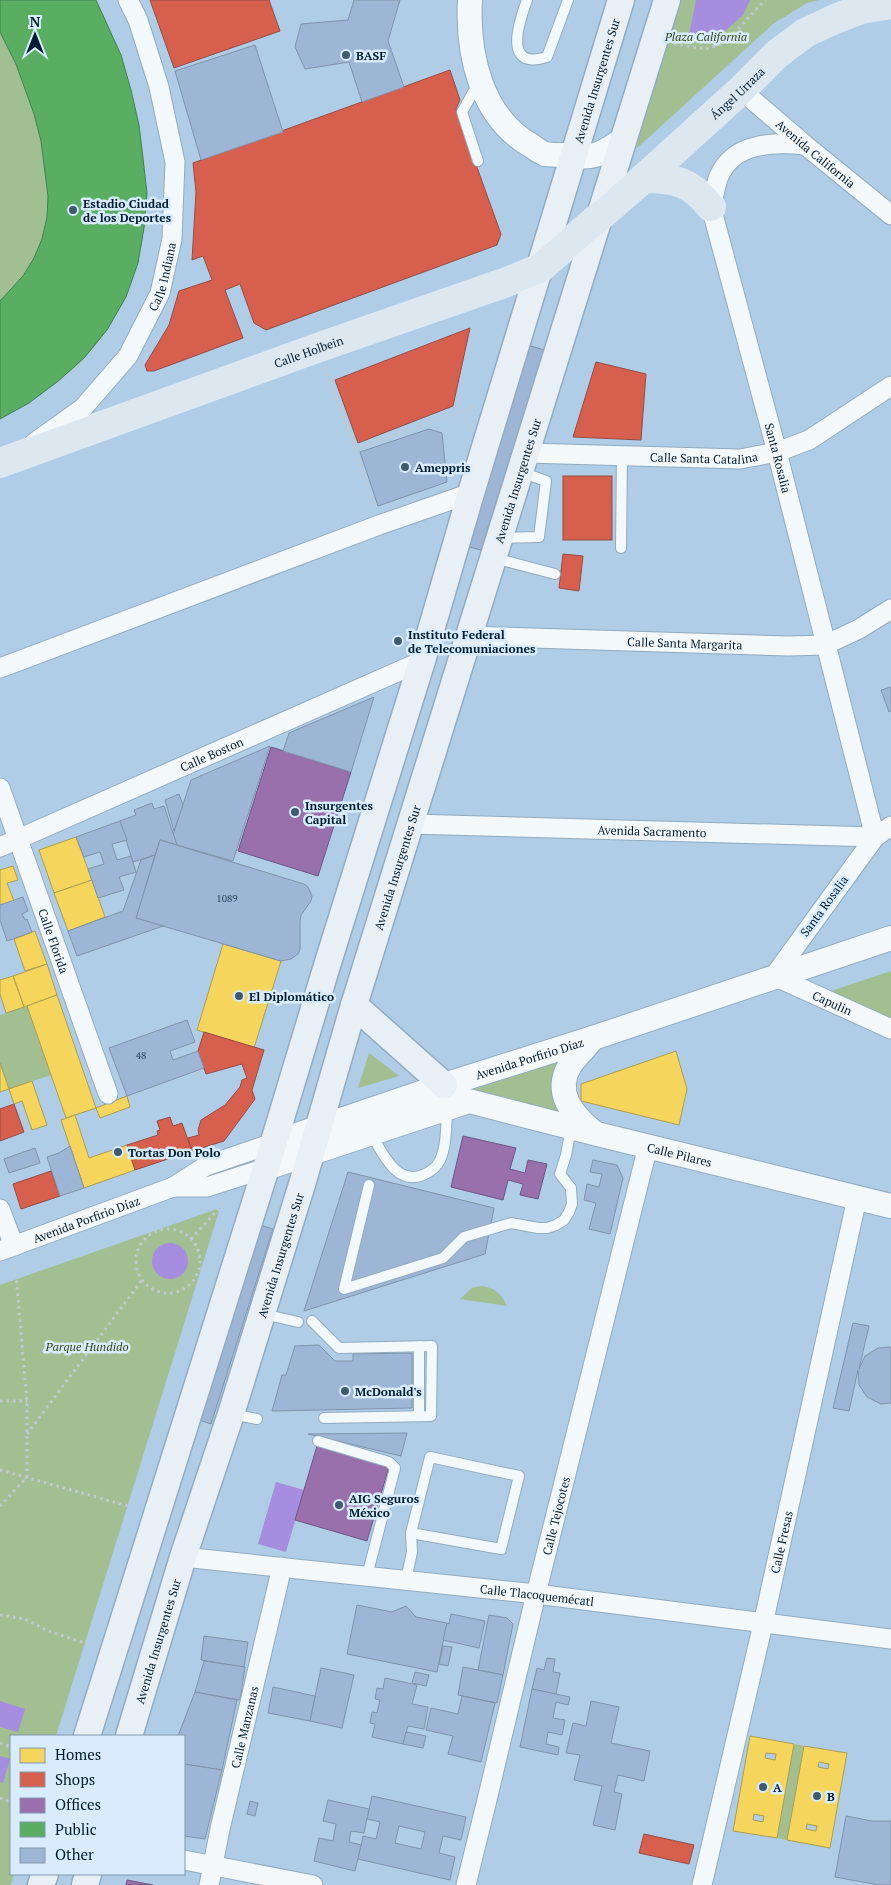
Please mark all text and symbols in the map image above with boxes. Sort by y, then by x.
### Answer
north arrow [10,10,60,60]
text: N [30,12,41,31]
street label: Avenida Insurgentes Sur [570,16,623,145]
park label: Plaza California [664,29,747,44]
place label: BASF [356,48,386,63]
marker: BASF [340,49,352,61]
street label: Ángel Urraza [707,64,767,122]
street label: Avenida California [773,116,859,191]
place label: Estadio Ciudad de los Deportes [83,196,172,225]
marker: Estadio Ciudad de los Deportes [67,204,79,216]
street label: Calle Indiana [145,241,179,313]
street label: Calle Holbein [272,332,345,371]
street label: Avenida Insurgentes Sur [491,416,544,545]
street label: Santa Rosalia [762,421,795,494]
street label: Calle Santa Catalina [650,448,759,467]
place label: Ameppris [415,460,471,475]
marker: Ameppris [399,461,411,473]
place label: Instituto Federal de Telecomuniaciones [408,627,536,656]
street label: Calle Santa Margarita [627,633,743,652]
marker: Instituto Federal de Telecomuniaciones [392,635,404,647]
street label: Calle Boston [177,733,245,774]
place label: Insurgentes Capital [305,798,373,827]
street label: Avenida Insurgentes Sur [370,803,423,932]
marker: Insurgentes Capital [289,806,301,818]
street label: Avenida Sacramento [597,822,707,840]
street label: Santa Rosalia [797,873,851,939]
house number: 1089 [216,892,238,905]
street label: Calle Florida [36,906,72,975]
street label: Capulin [810,987,855,1018]
place label: El Diplomático [249,989,334,1004]
marker: El Diplomático [233,990,245,1002]
street label: Avenida Porfirio Díaz [473,1034,585,1082]
house number: 48 [136,1049,146,1062]
street label: Calle Pilares [646,1139,714,1169]
place label: Tortas Don Polo [128,1145,220,1160]
marker: Tortas Don Polo [112,1146,124,1158]
street label: Avenida Insurgentes Sur [254,1191,307,1319]
street label: Avenida Porfirio Díaz [31,1192,142,1246]
park label: Parque Hundido [45,1339,129,1354]
place label: McDonald's [355,1384,422,1399]
marker: McDonald's [339,1385,351,1397]
street label: Calle Tejocotes [539,1475,573,1557]
place label: AIG Seguros México [349,1491,420,1520]
marker: AIG Seguros México [333,1499,345,1511]
street label: Calle Fresas [767,1509,795,1575]
street label: Avenida Insurgentes Sur [132,1577,184,1706]
street label: Calle Tlacoquemécatl [479,1581,595,1609]
street label: Calle Manzanas [227,1684,261,1769]
legend [10,1735,185,1875]
text: Homes [55,1744,101,1764]
text: Shops [55,1769,95,1789]
place label: A [773,1780,782,1795]
marker: A [757,1781,769,1793]
place label: B [827,1789,835,1804]
marker: B [811,1790,823,1802]
text: Offices [55,1794,101,1814]
text: Public [55,1819,97,1839]
text: Other [55,1844,94,1864]

